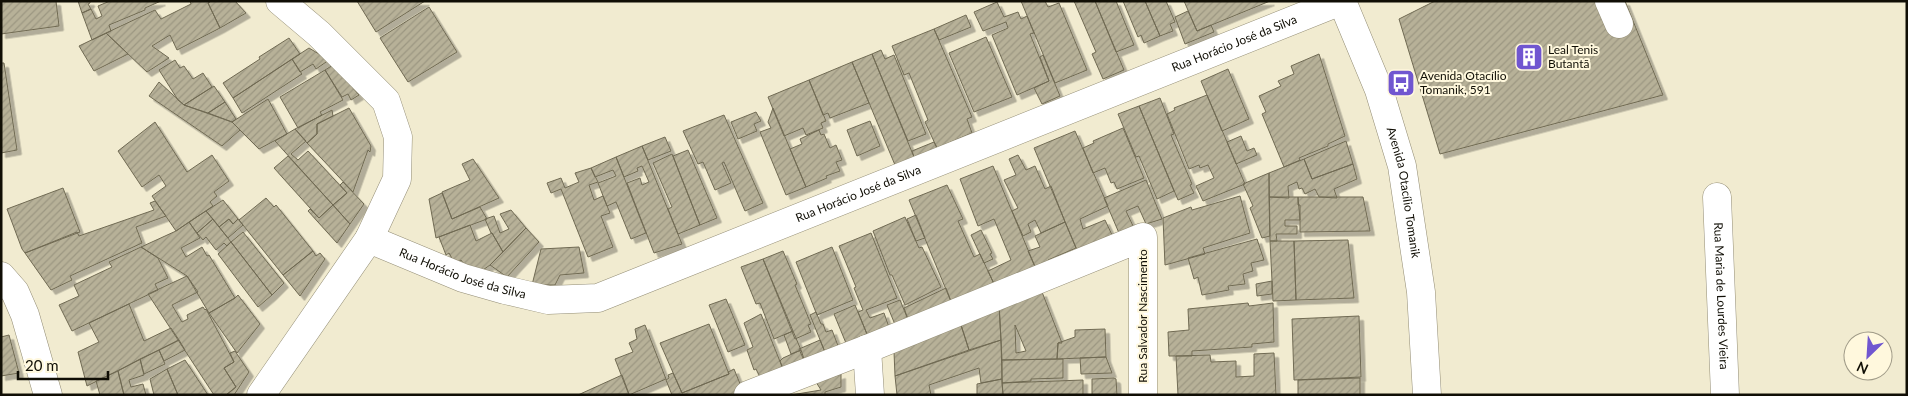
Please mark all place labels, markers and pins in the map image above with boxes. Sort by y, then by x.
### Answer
building icon: Leal Tenis Butantã [1514,42,1544,72]
place label: Leal Tenis Butantã [1548,42,1598,71]
bus stop icon: Avenida Otacílio Tomanik, 591 [1386,68,1416,98]
place label: Avenida Otacílio Tomanik, 591 [1420,68,1507,97]

